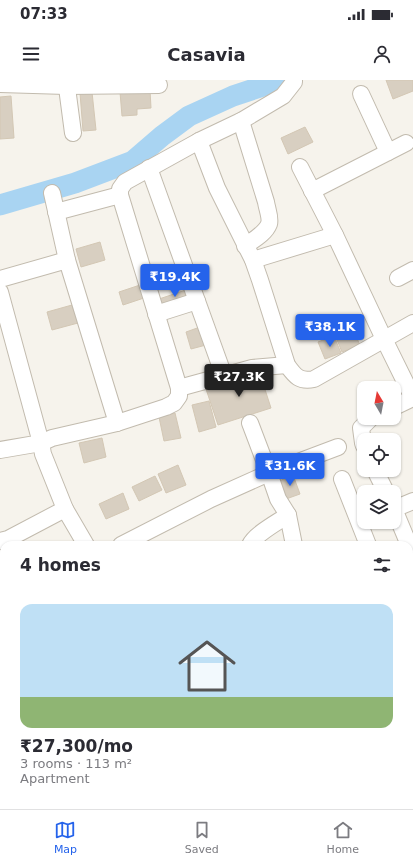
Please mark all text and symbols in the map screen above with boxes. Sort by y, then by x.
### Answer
text: 07:33 [20,5,68,23]
icon: menu [20,43,42,65]
icon: person [371,43,393,65]
text: Casavia [167,44,246,65]
pin: ₹19.4K [142,264,208,298]
text: ₹19.4K [149,269,201,284]
pin: ₹38.1K [297,314,363,348]
text: ₹38.1K [304,319,356,334]
pin: ₹27.3K [206,364,272,398]
text: ₹27.3K [213,369,265,384]
north arrow [357,381,401,425]
map controls [357,381,401,529]
button: locate [357,433,401,477]
pin: ₹31.6K [257,453,323,487]
text: ₹31.6K [264,458,316,473]
button: layers [357,485,401,529]
icon: filters [371,554,393,576]
text: 4 homes [20,555,101,575]
icon: home [171,630,243,702]
text: ₹27,300/mo [20,736,133,756]
text: 3 rooms · 113 m² [20,756,132,771]
text: Apartment [20,771,90,786]
tab: Map [54,819,77,856]
tab: Saved [185,819,219,856]
tab: Home [327,819,359,856]

